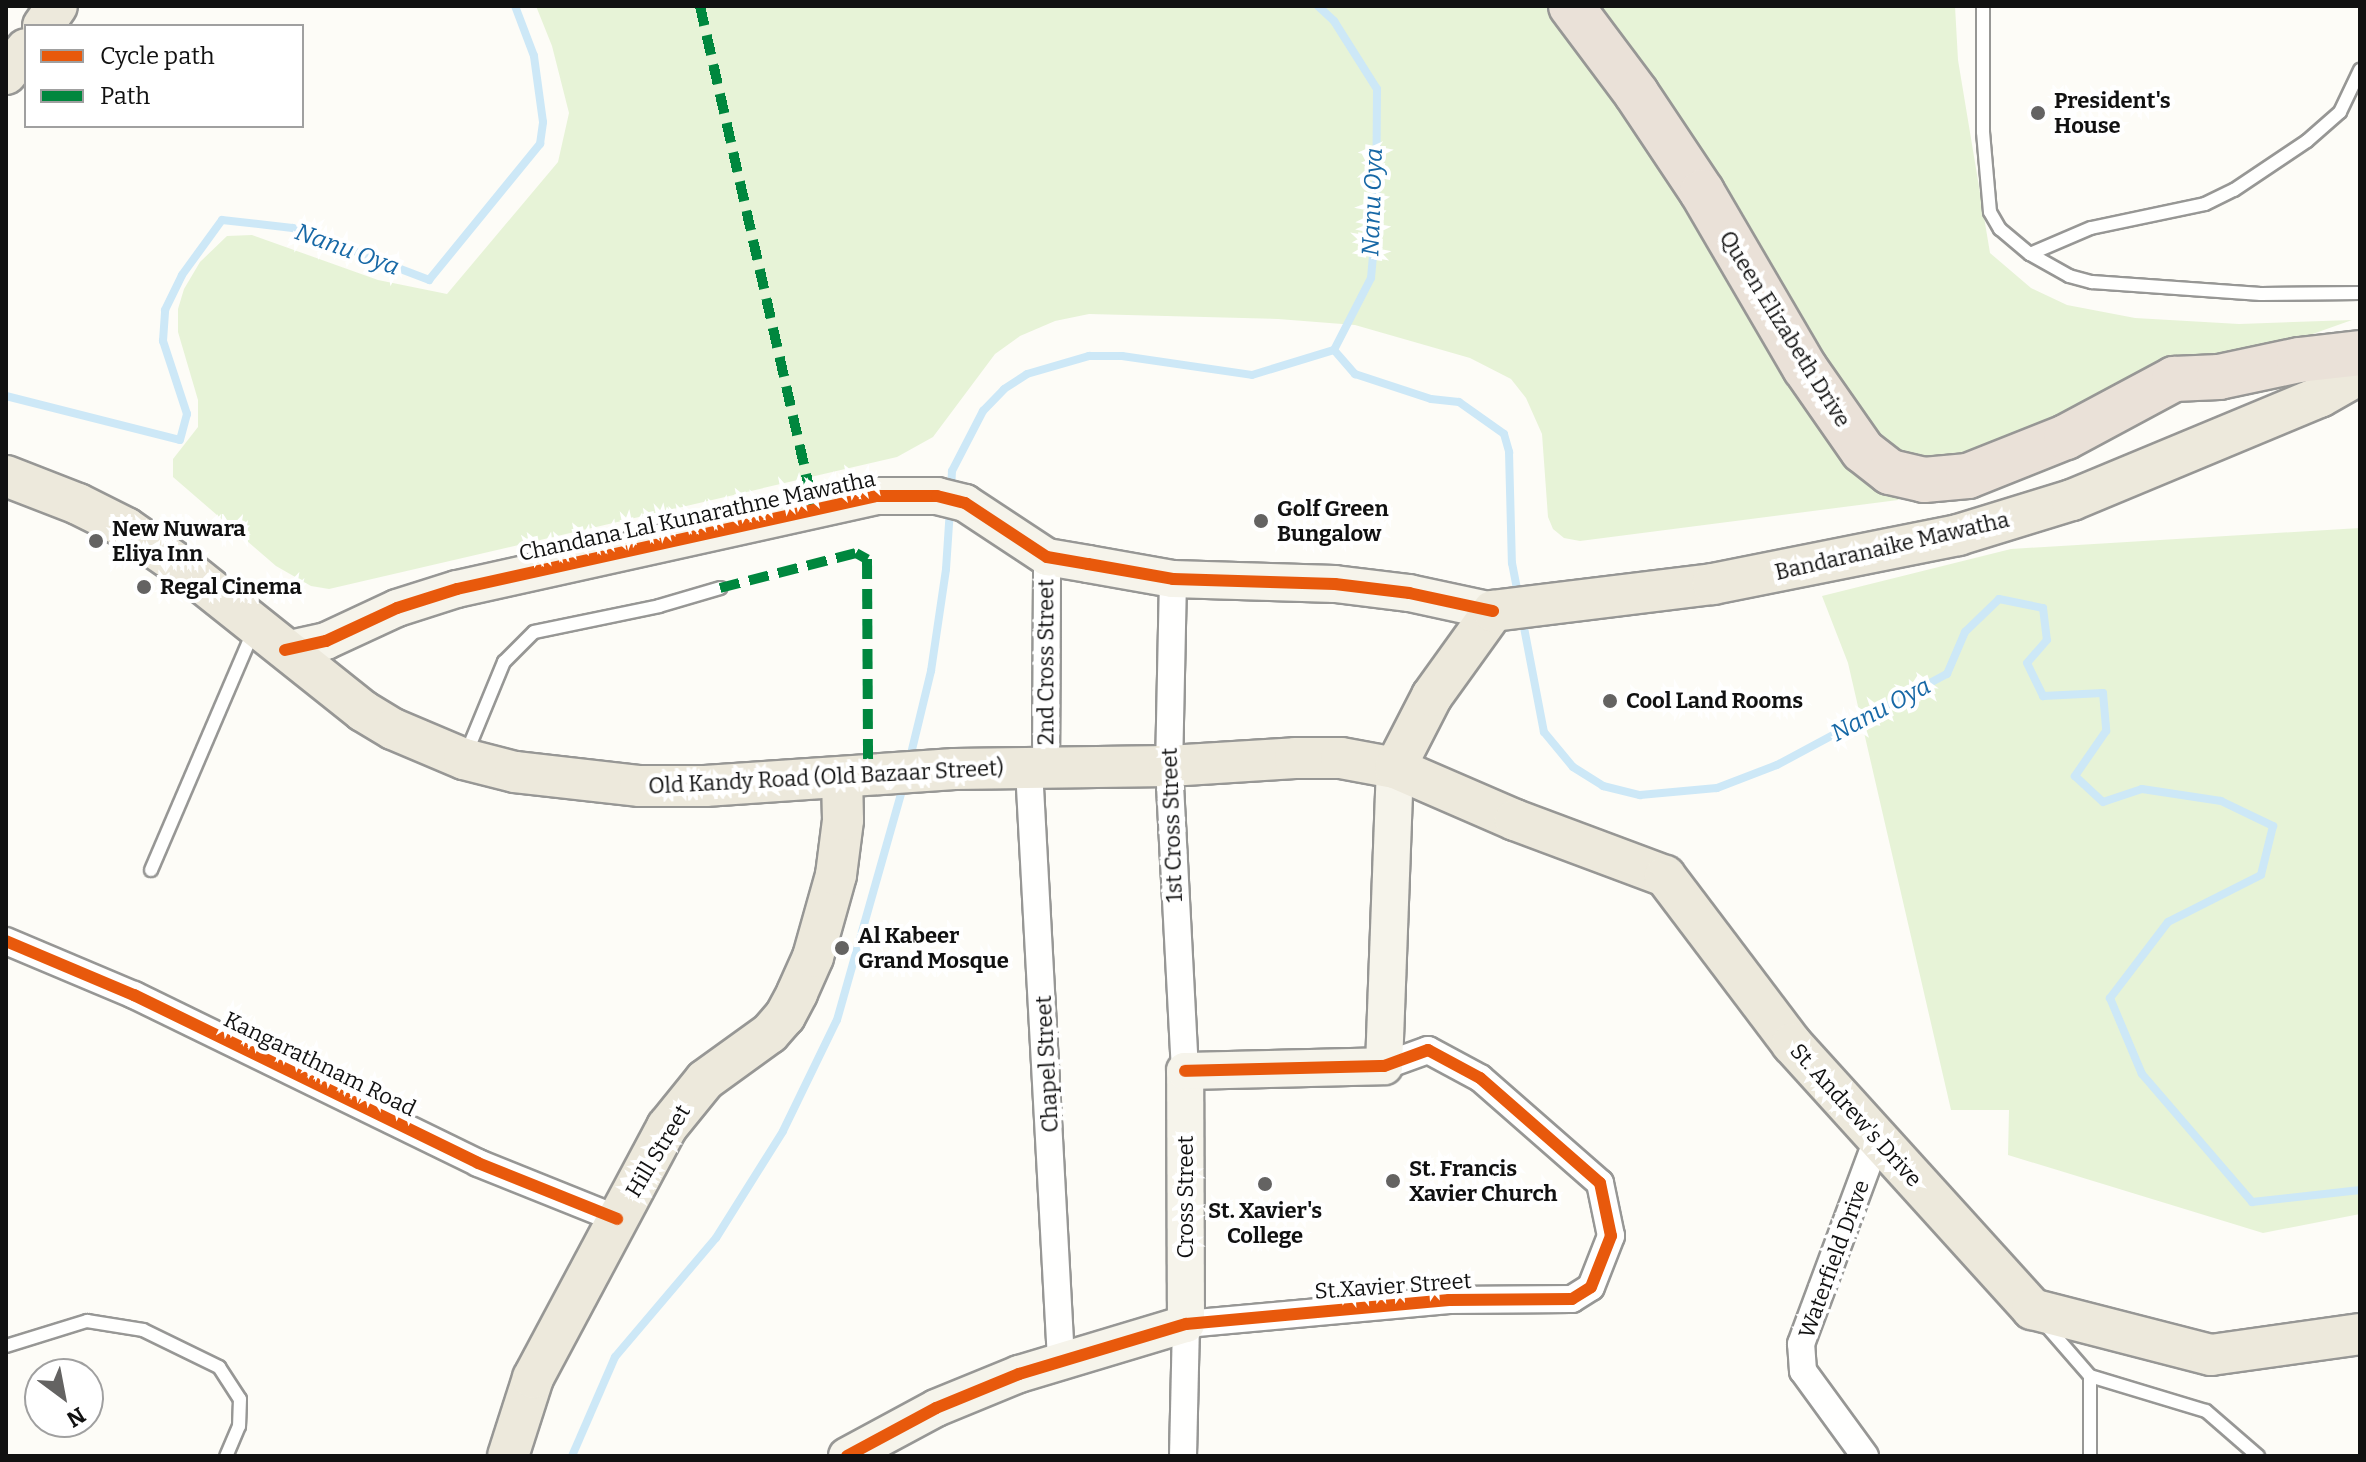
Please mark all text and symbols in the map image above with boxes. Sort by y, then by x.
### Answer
legend [24,24,304,128]
text: Cycle path [100,42,215,70]
text: Path [100,82,150,110]
place label: President's House [2054,87,2171,138]
marker: President's House [2029,104,2047,122]
water label: Nanu Oya [1357,147,1389,257]
water label: Nanu Oya [291,218,403,282]
street label: Queen Elizabeth Drive [1714,226,1856,432]
street label: Chandana Lal Kunarathne Mawatha [516,465,878,567]
place label: Golf Green Bungalow [1277,495,1389,546]
street label: Bandaranaike Mawatha [1772,506,2012,586]
marker: Golf Green Bungalow [1252,512,1270,530]
place label: New Nuwara Eliya Inn [112,515,246,566]
marker: New Nuwara Eliya Inn [87,532,105,550]
place label: Regal Cinema [160,574,302,600]
marker: Regal Cinema [135,578,153,596]
street label: 2nd Cross Street [1033,579,1059,745]
water label: Nanu Oya [1826,672,1936,748]
place label: Cool Land Rooms [1626,688,1803,714]
marker: Cool Land Rooms [1601,692,1619,710]
street label: 1st Cross Street [1156,747,1188,903]
street label: Old Kandy Road (Old Bazaar Street) [648,755,1004,799]
place label: Al Kabeer Grand Mosque [858,922,1009,974]
marker: Al Kabeer Grand Mosque [833,939,851,957]
street label: Chapel Street [1030,995,1064,1133]
street label: Kangarathnam Road [220,1006,420,1122]
street label: St. Andrew's Drive [1785,1038,1927,1192]
street label: Hill Street [620,1100,696,1202]
street label: Cross Street [1173,1136,1199,1258]
place label: St. Francis Xavier Church [1409,1155,1558,1206]
marker: St. Francis Xavier Church [1384,1172,1402,1190]
marker: St. Xavier's College [1256,1175,1274,1193]
street label: Waterfield Drive [1793,1176,1875,1342]
place label: St. Xavier's College [1208,1197,1322,1248]
street label: St.Xavier Street [1314,1267,1472,1305]
north arrow [24,1358,104,1438]
text: N [62,1401,90,1433]

